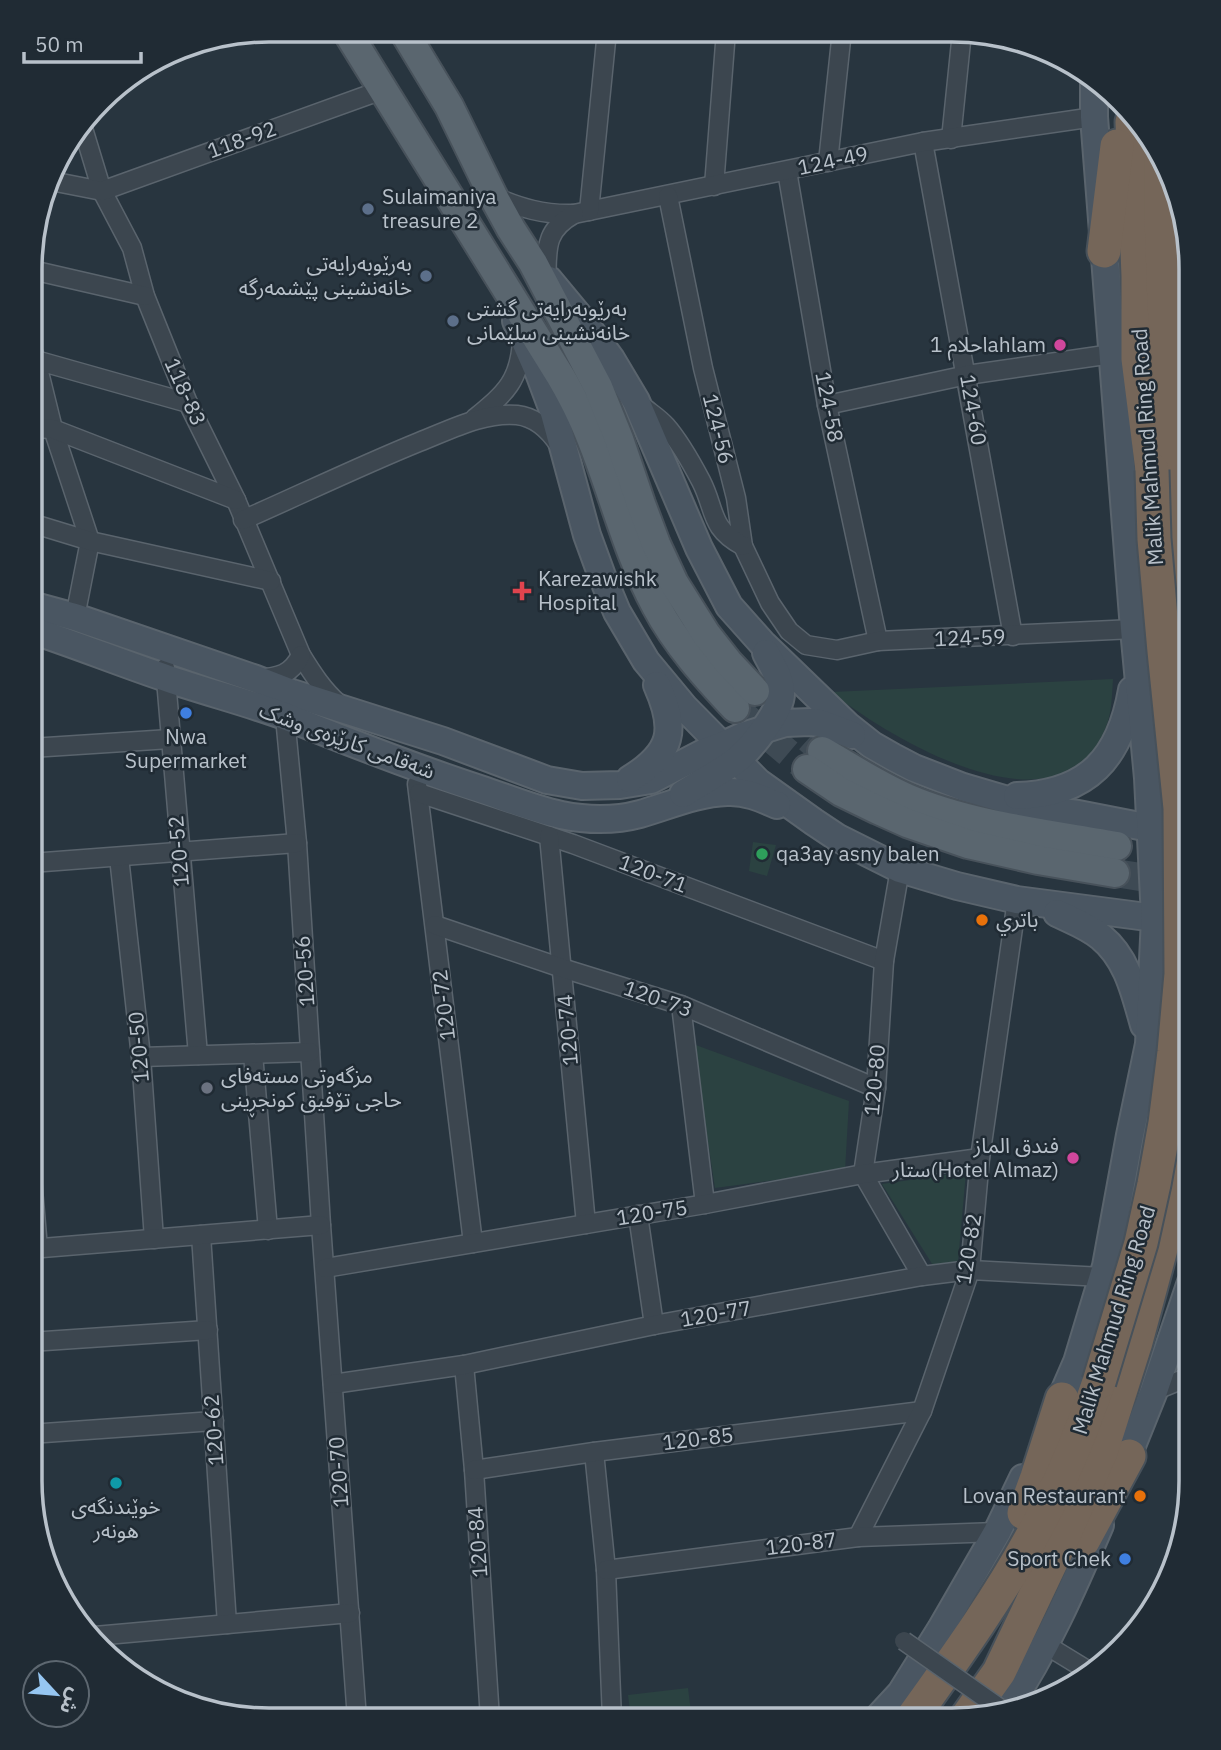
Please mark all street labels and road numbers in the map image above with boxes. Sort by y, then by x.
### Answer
street label: 118-92 [203,114,280,164]
street label: 124-49 [795,139,871,181]
street label: Malik Mahmud Ring Road [1125,327,1169,567]
street label: 118-83 [159,353,213,430]
street label: 124-58 [809,369,851,445]
street label: 124-60 [954,372,994,447]
street label: 124-56 [697,391,741,467]
street label: 124-59 [934,622,1006,652]
street label: شەقامی کارێزەی وشک [256,695,439,785]
street label: 120-52 [161,814,195,888]
street label: 120-71 [615,847,692,899]
street label: 120-56 [288,934,320,1008]
street label: 120-72 [425,968,461,1042]
street label: 120-73 [620,973,697,1023]
street label: 120-74 [550,993,584,1067]
street label: 120-50 [121,1010,155,1084]
street label: 120-80 [857,1043,891,1117]
street label: 120-75 [614,1193,689,1231]
street label: Malik Mahmud Ring Road [1065,1202,1161,1438]
street label: 120-82 [949,1211,987,1286]
street label: 120-77 [678,1293,753,1333]
street label: 120-62 [197,1393,229,1467]
street label: 120-85 [661,1420,735,1456]
street label: 120-70 [322,1435,354,1509]
street label: 120-84 [461,1505,493,1579]
street label: 120-87 [764,1525,838,1561]

